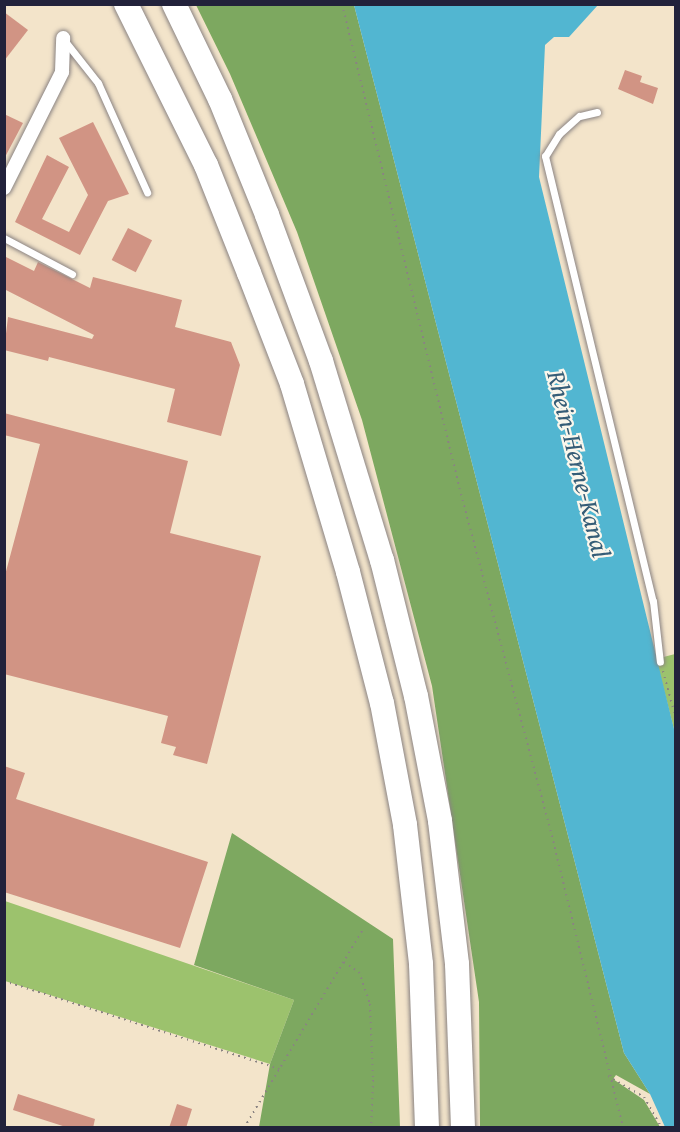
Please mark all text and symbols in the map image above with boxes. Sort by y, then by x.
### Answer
water label: Rhein-Herne-Kanal [541,367,617,561]

